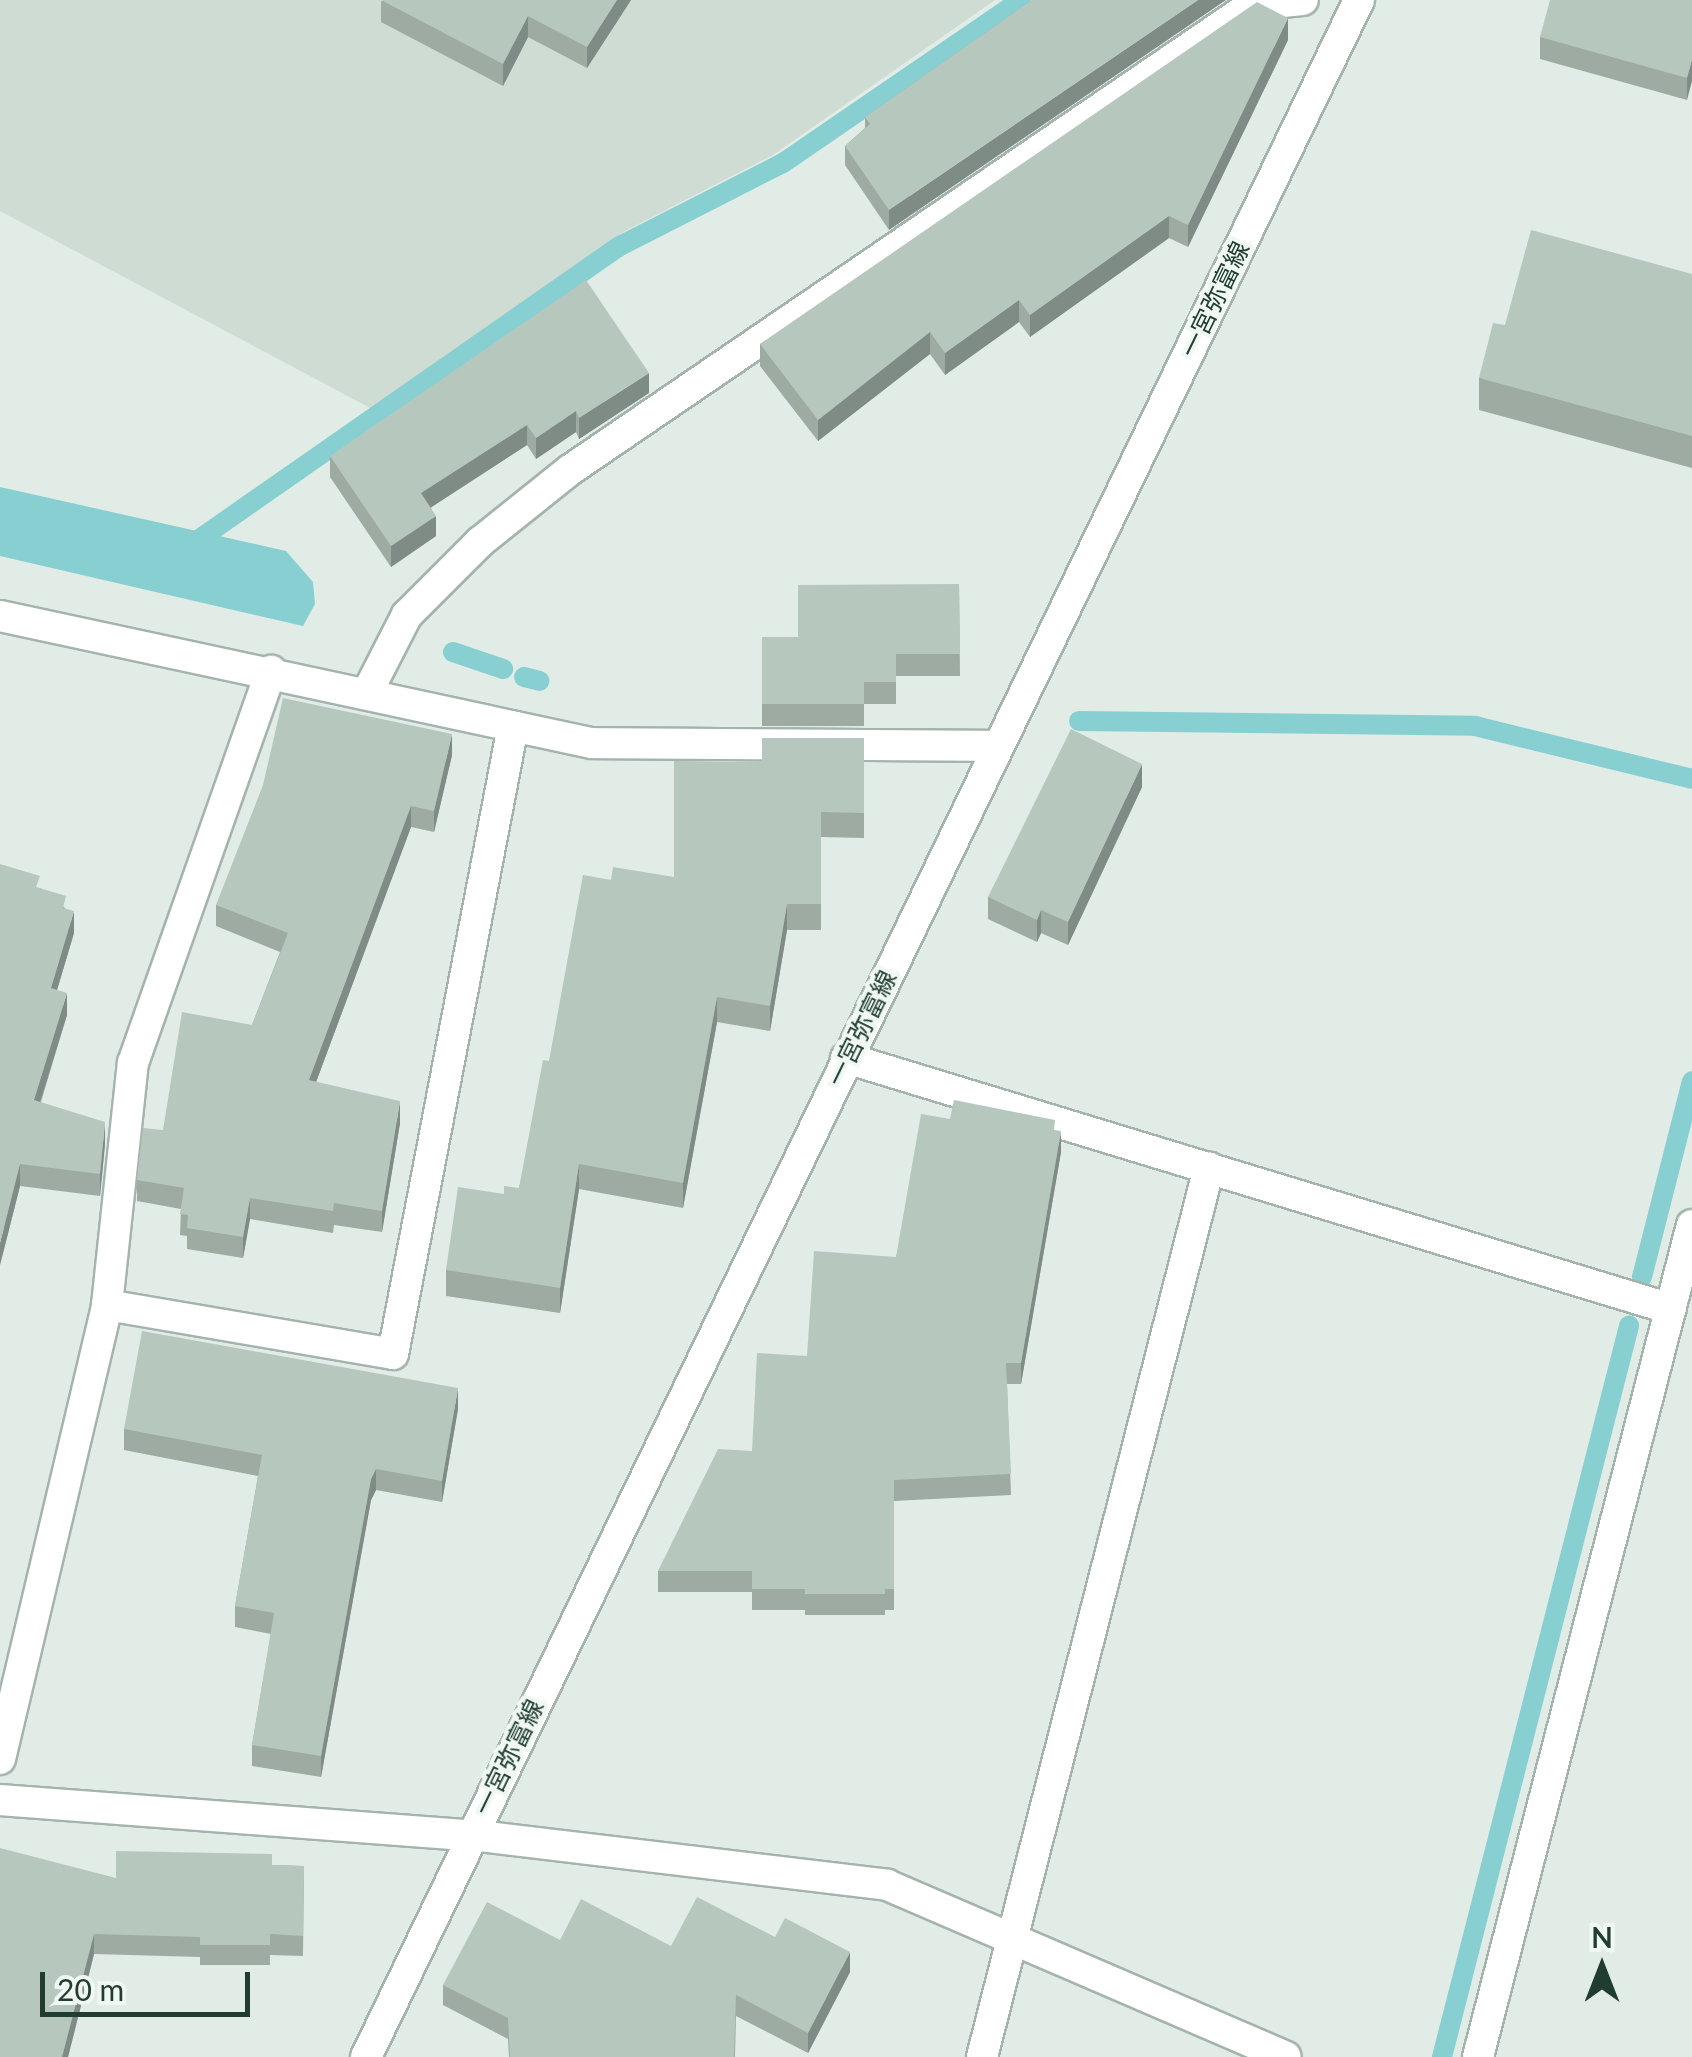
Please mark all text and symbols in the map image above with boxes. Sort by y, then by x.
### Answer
street label: 一宮弥富線 [1173,236,1255,362]
street label: 一宮弥富線 [820,965,902,1091]
street label: 一宮弥富線 [467,1694,549,1820]
north arrow [1552,1917,1652,2017]
text: N [1591,1920,1613,1954]
scale bar [45,1952,255,2014]
text: 20 m [57,1971,124,2007]

